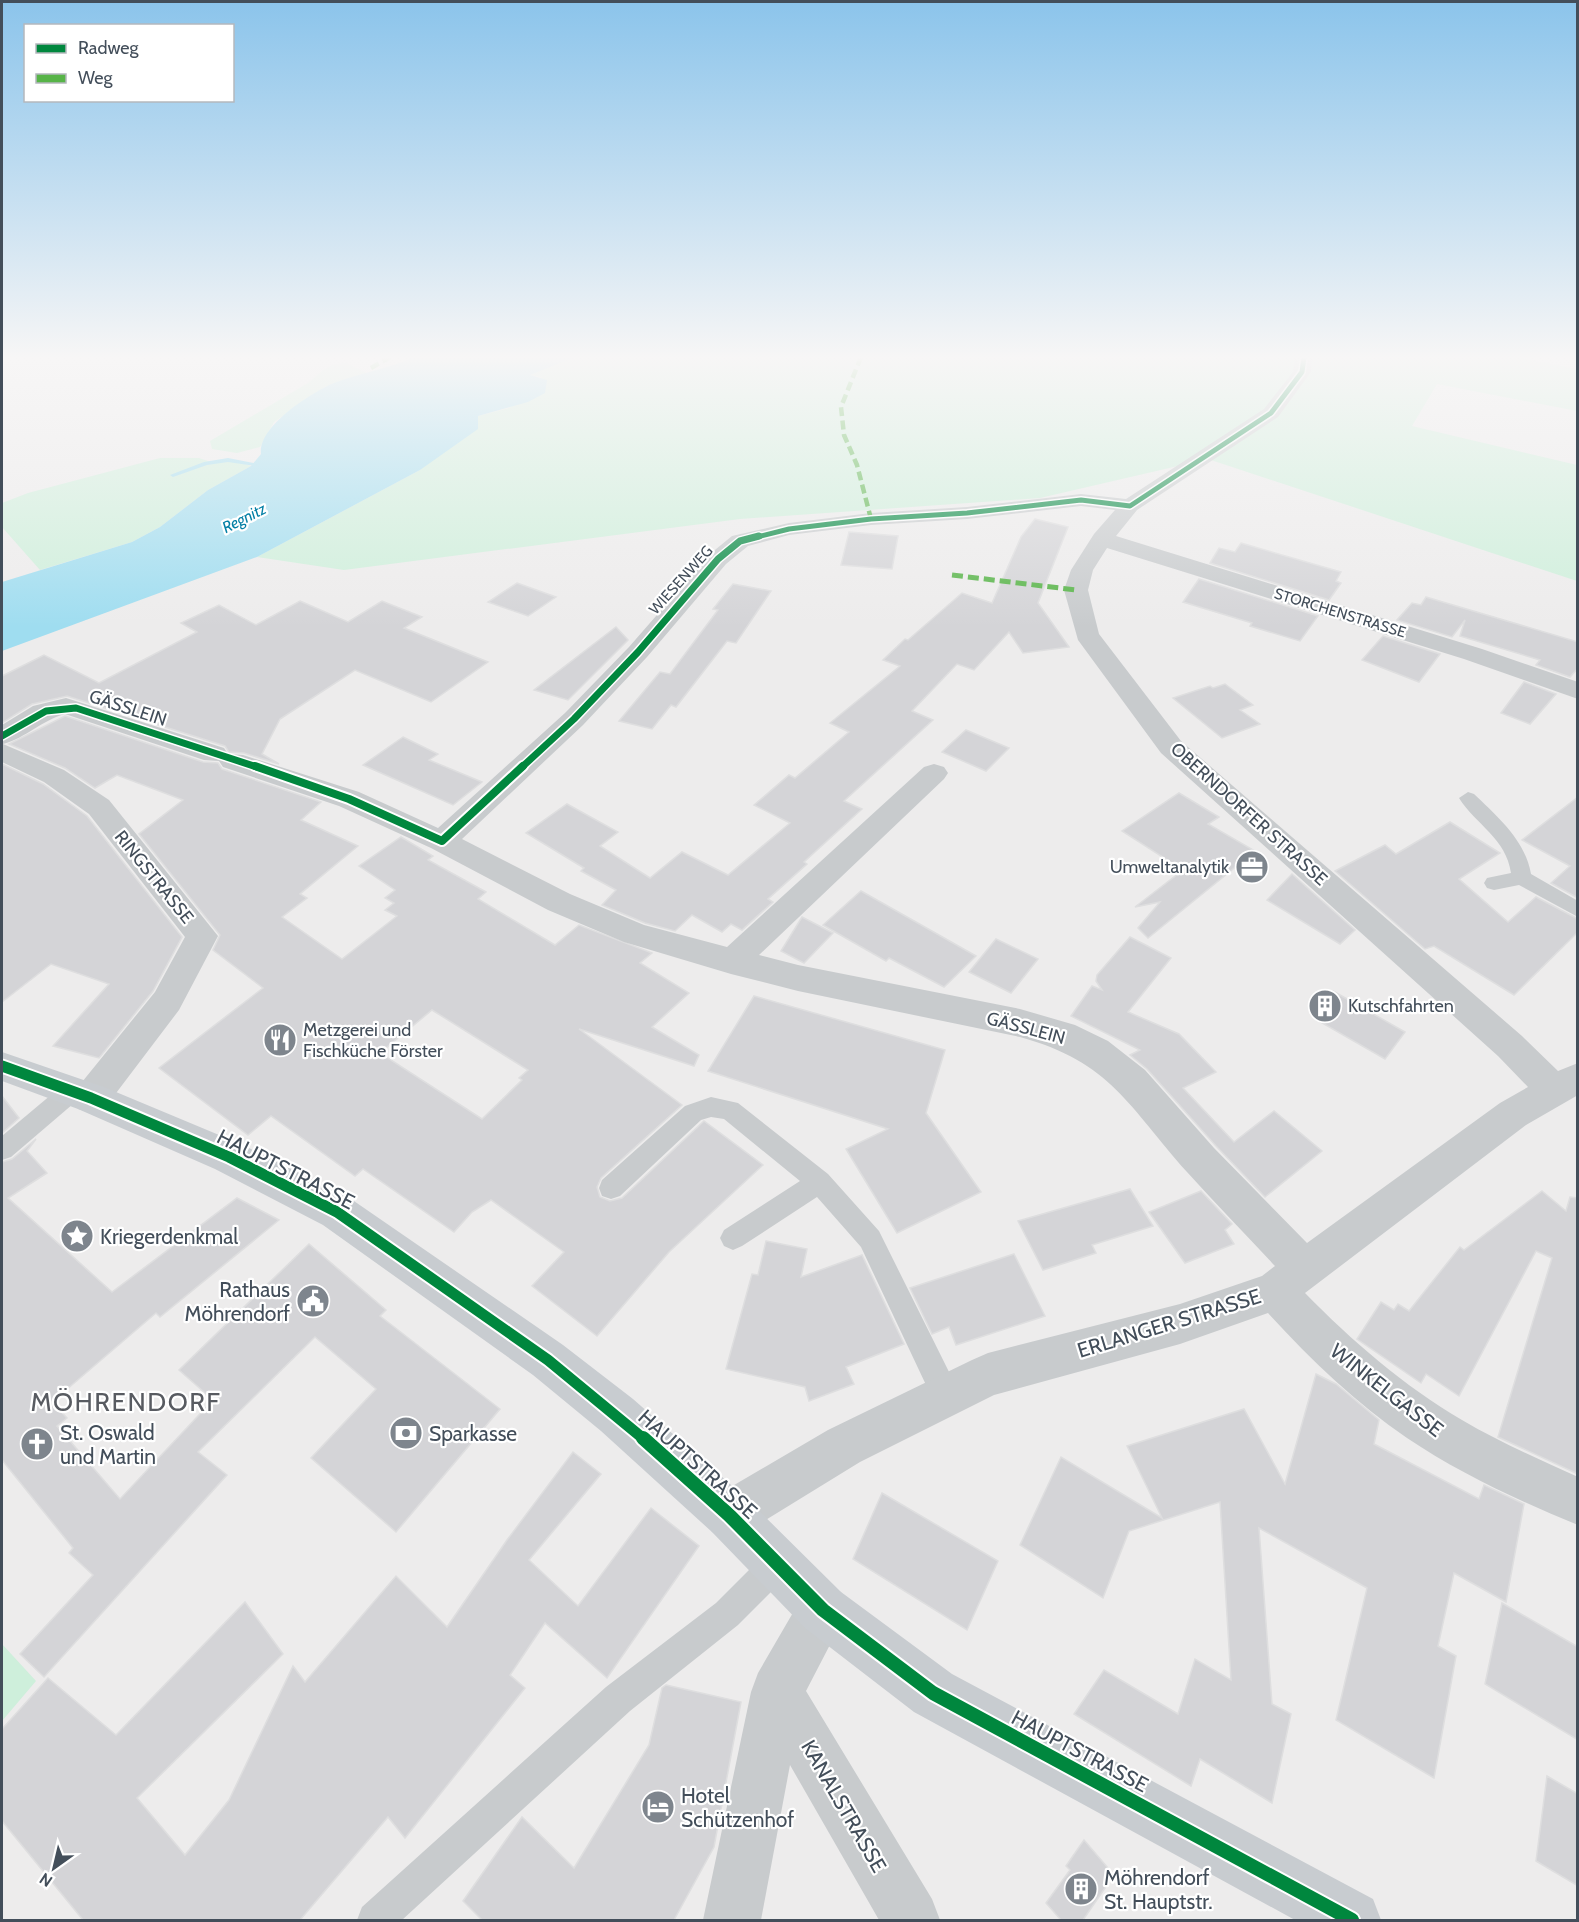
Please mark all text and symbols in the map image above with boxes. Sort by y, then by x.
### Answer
legend [24,24,234,102]
text: Radweg [78,37,140,59]
text: Weg [78,67,114,89]
water label: Regnitz [219,498,270,537]
street label: WIESENWEG [645,542,717,618]
street label: STORCHENSTRASSE [1272,584,1408,642]
street label: GÄSSLEIN [86,685,170,731]
street label: OBERNDORFER STRASSE [1166,738,1332,890]
street label: RINGSTRASSE [110,826,198,928]
office icon: Umweltanalytik [1234,849,1270,885]
place label: Umweltanalytik [1110,856,1230,878]
building icon: Kutschfahrten [1307,988,1343,1024]
place label: Kutschfahrten [1348,995,1454,1017]
street label: GÄSSLEIN [984,1007,1068,1049]
place label: Metzgerei und Fischküche Förster [303,1019,443,1062]
restaurant icon: Metzgerei und Fischküche Förster [262,1022,298,1058]
street label: HAUPTSTRASSE [213,1124,359,1214]
place icon: Kriegerdenkmal [59,1218,95,1254]
place label: Kriegerdenkmal [100,1224,238,1249]
place label: Rathaus Möhrendorf [185,1277,290,1326]
public building icon: Rathaus Möhrendorf [295,1283,331,1319]
street label: ERLANGER STRASSE [1074,1283,1264,1363]
street label: WINKELGASSE [1325,1338,1449,1442]
district label: MÖHRENDORF [31,1386,221,1418]
street label: HAUPTSTRASSE [634,1404,762,1524]
bank icon: Sparkasse [388,1415,424,1451]
place label: St. Oswald und Martin [60,1420,156,1469]
place label: Sparkasse [429,1421,517,1446]
church icon: St. Oswald und Martin [19,1426,55,1462]
street label: HAUPTSTRASSE [1007,1705,1153,1797]
street label: KANALSTRASSE [796,1736,892,1876]
place label: Hotel Schützenhof [681,1783,794,1832]
hotel icon: Hotel Schützenhof [640,1789,676,1825]
north arrow [24,1838,84,1898]
place label: Möhrendorf St. Hauptstr. [1104,1865,1213,1914]
text: N [36,1869,56,1891]
building icon: Möhrendorf St. Hauptstr. [1063,1871,1099,1907]

